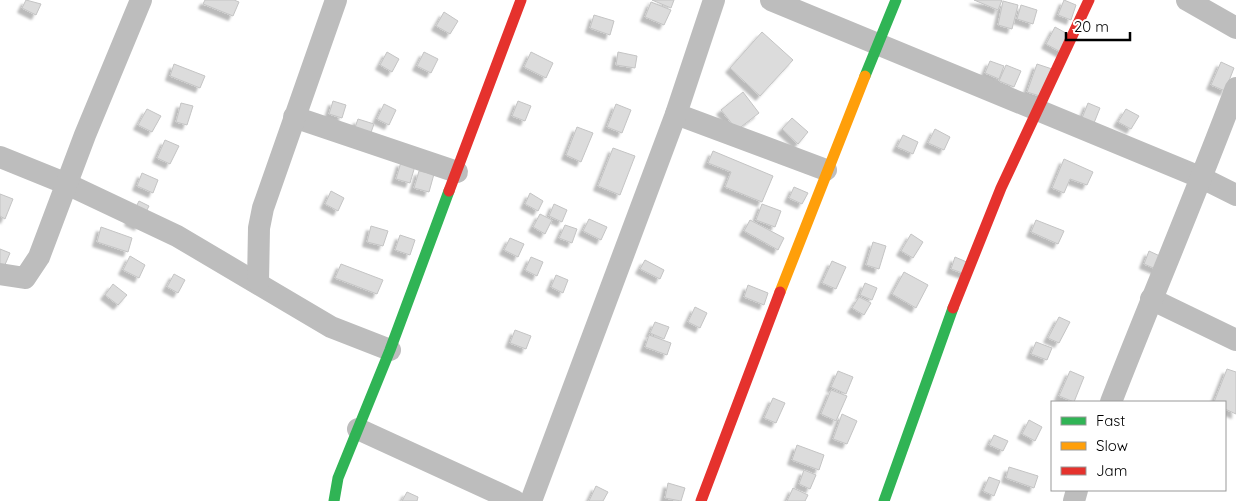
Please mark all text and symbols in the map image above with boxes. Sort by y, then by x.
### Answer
scale bar [1066,10,1130,42]
text: 20 m [1074,17,1109,36]
legend [1051,401,1226,491]
text: Fast [1096,411,1125,430]
text: Slow [1096,436,1128,455]
text: Jam [1096,461,1127,480]

